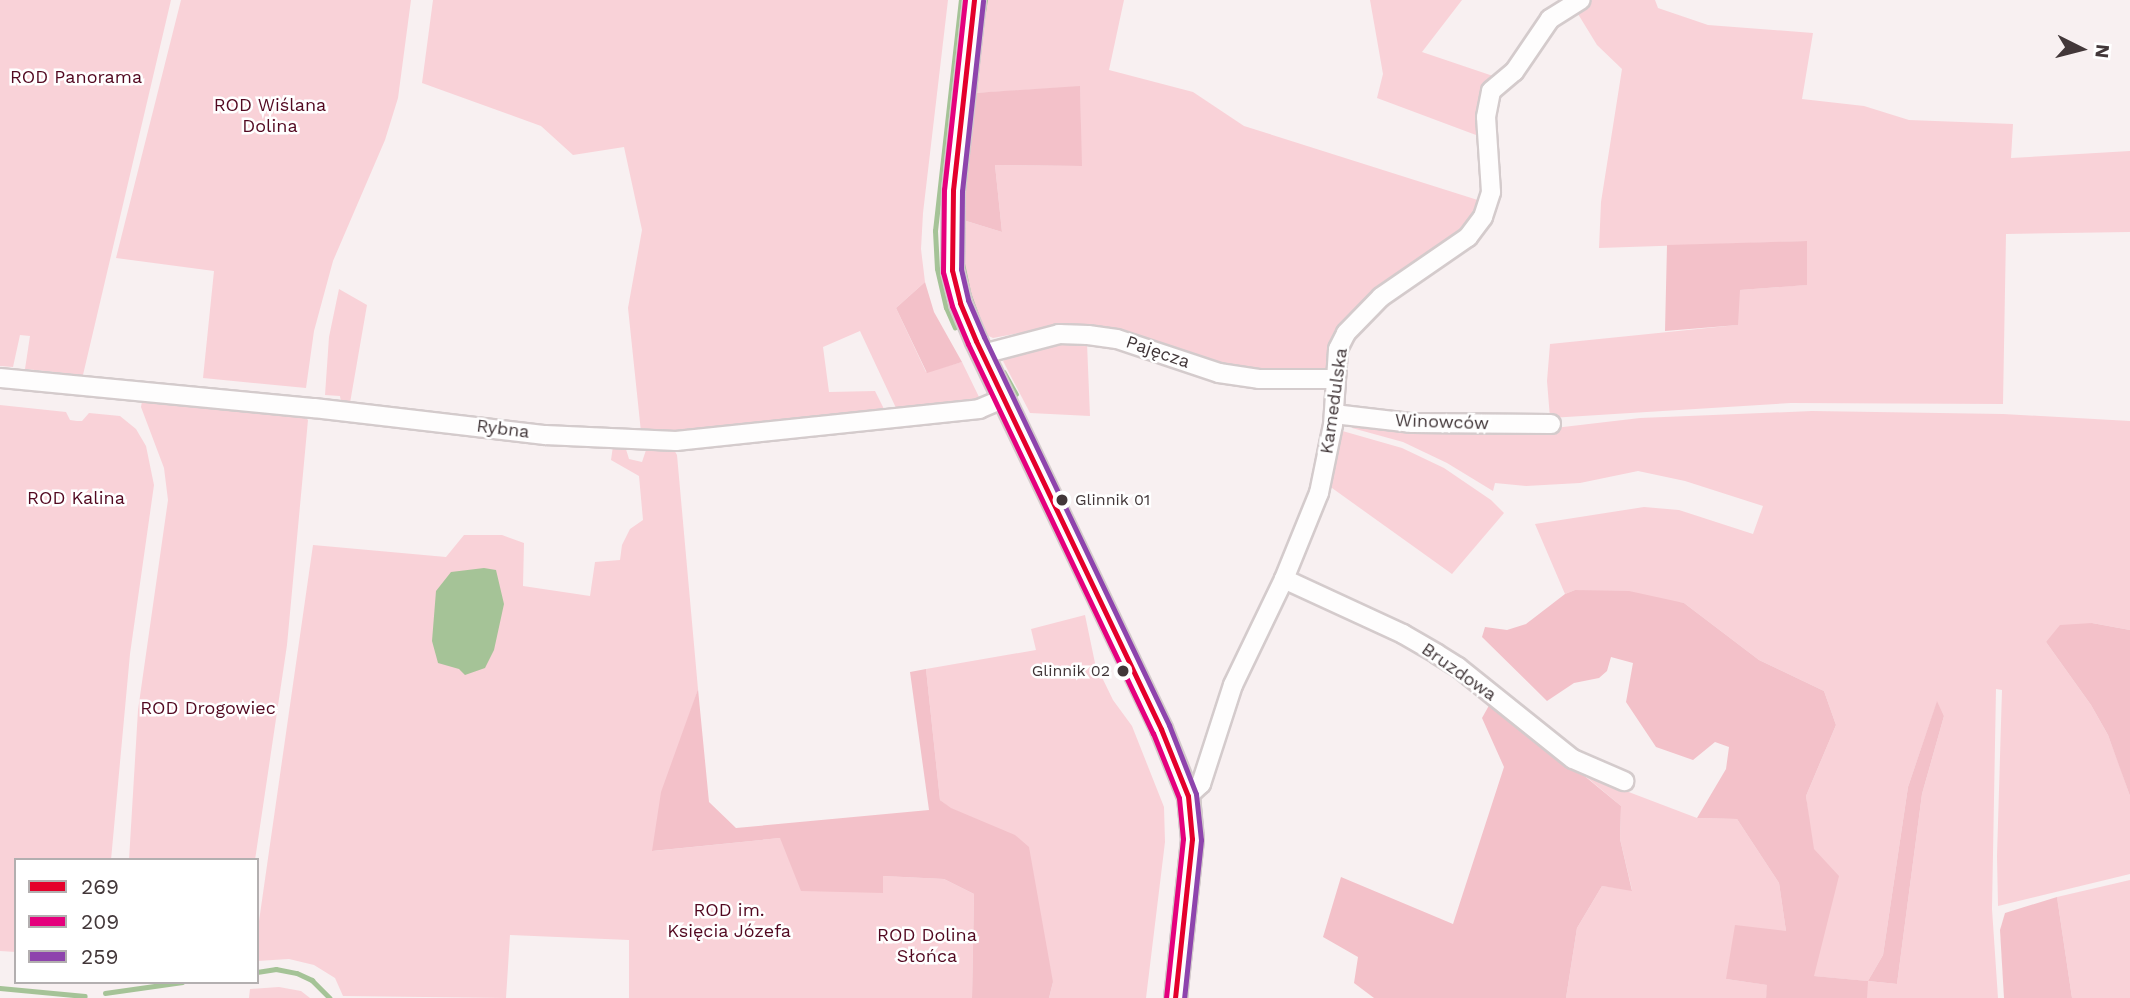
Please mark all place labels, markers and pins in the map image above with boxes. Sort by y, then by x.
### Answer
place label: Glinnik 01 [1075,490,1151,510]
marker: Glinnik 01 [1055,493,1069,507]
place label: Glinnik 02 [1031,661,1110,681]
marker: Glinnik 02 [1116,664,1130,678]

